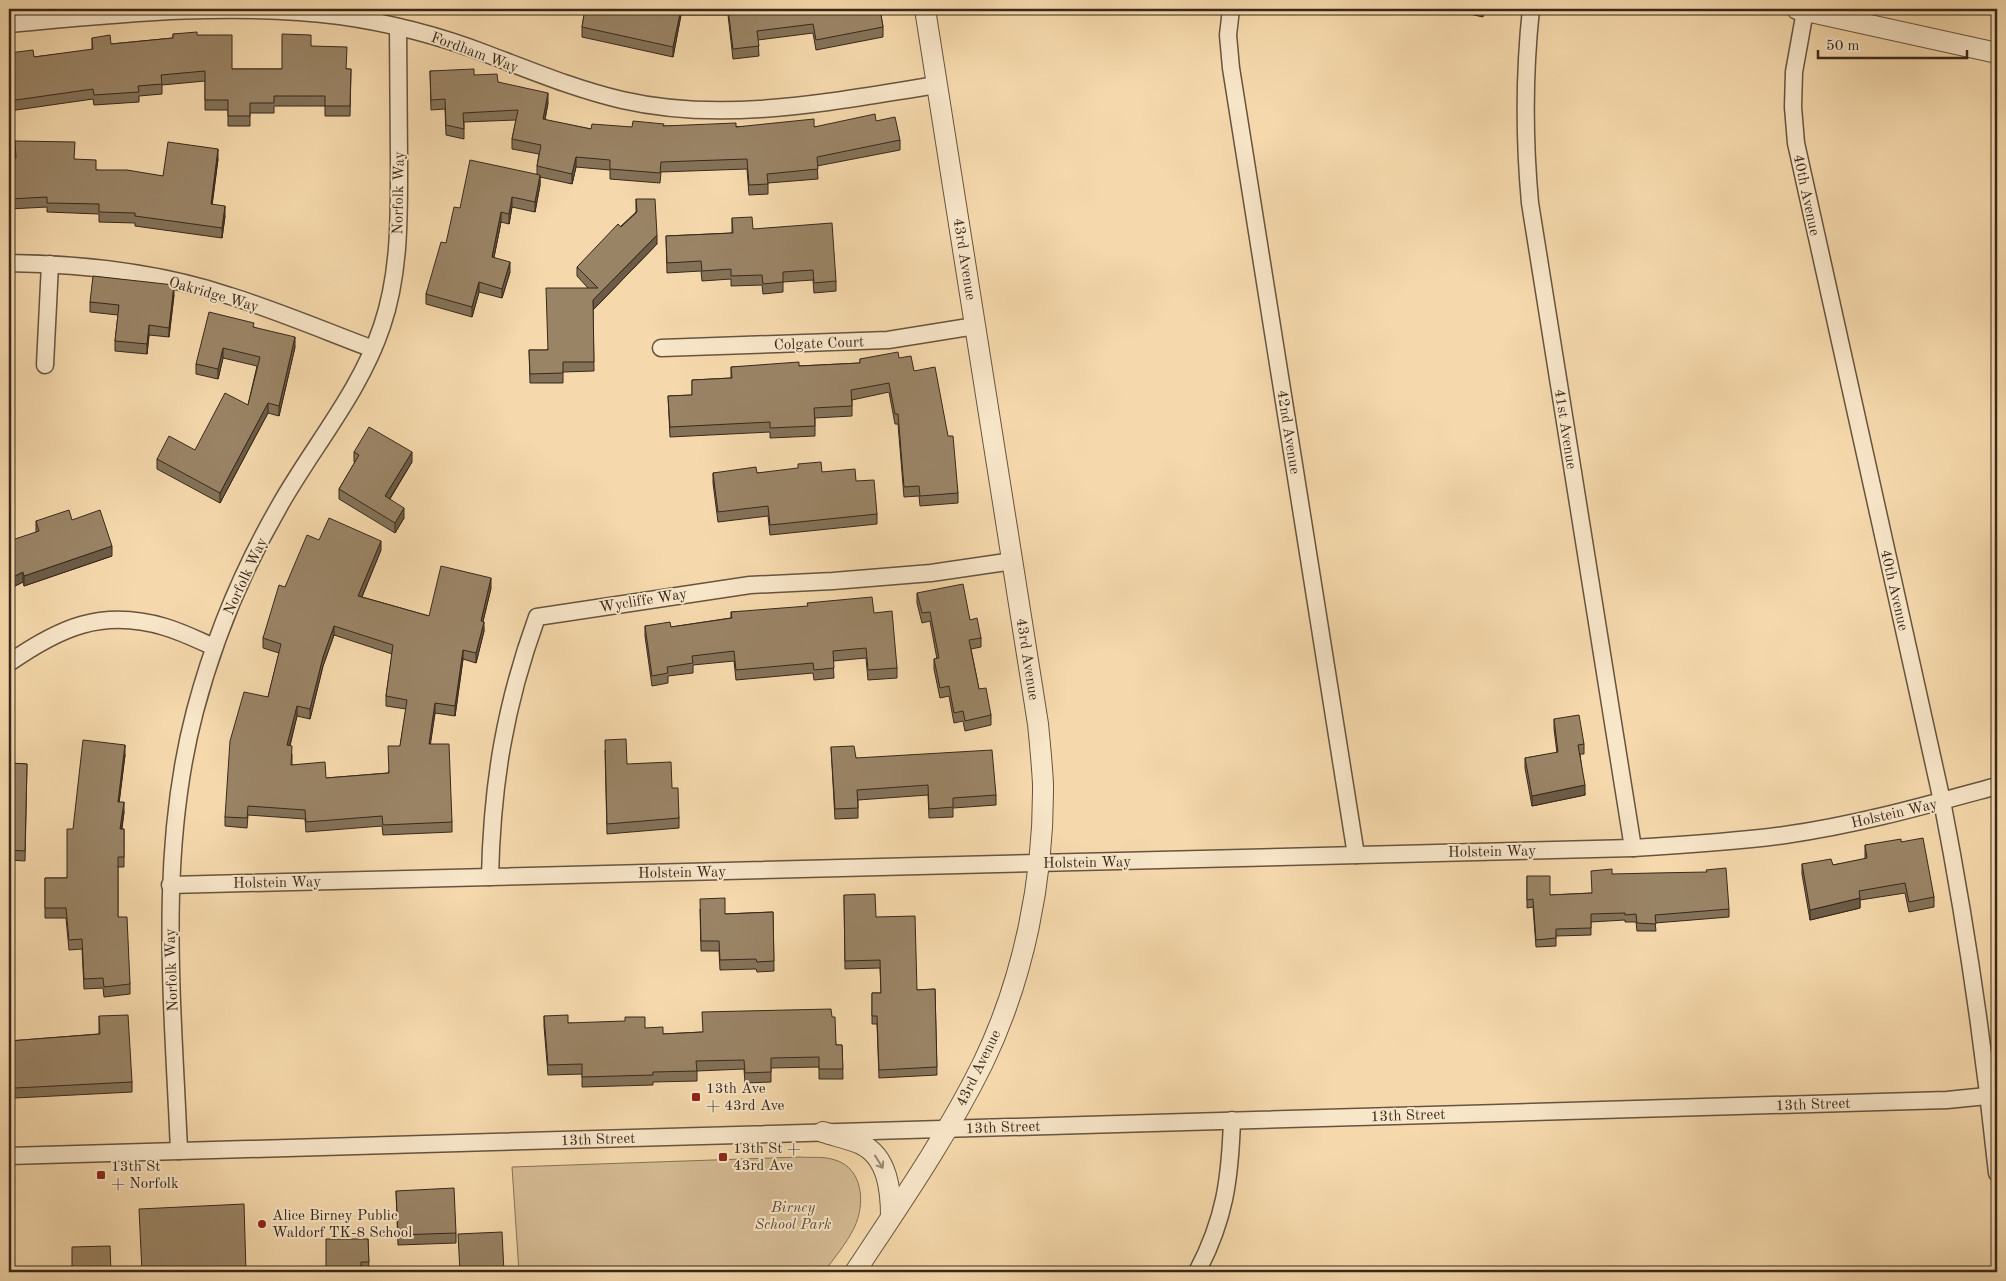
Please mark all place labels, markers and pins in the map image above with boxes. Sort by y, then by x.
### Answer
place label: 13th Ave + 43rd Ave [706,1082,785,1114]
marker: 13th Ave + 43rd Ave [690,1091,702,1103]
place label: 13th St + 43rd Ave [733,1142,801,1174]
marker: 13th St + 43rd Ave [717,1151,729,1163]
place label: 13th St + Norfolk [111,1160,179,1192]
marker: 13th St + Norfolk [95,1169,107,1181]
place label: Alice Birney Public Waldorf TK-8 School [272,1209,412,1241]
marker: Alice Birney Public Waldorf TK-8 School [256,1218,268,1230]

